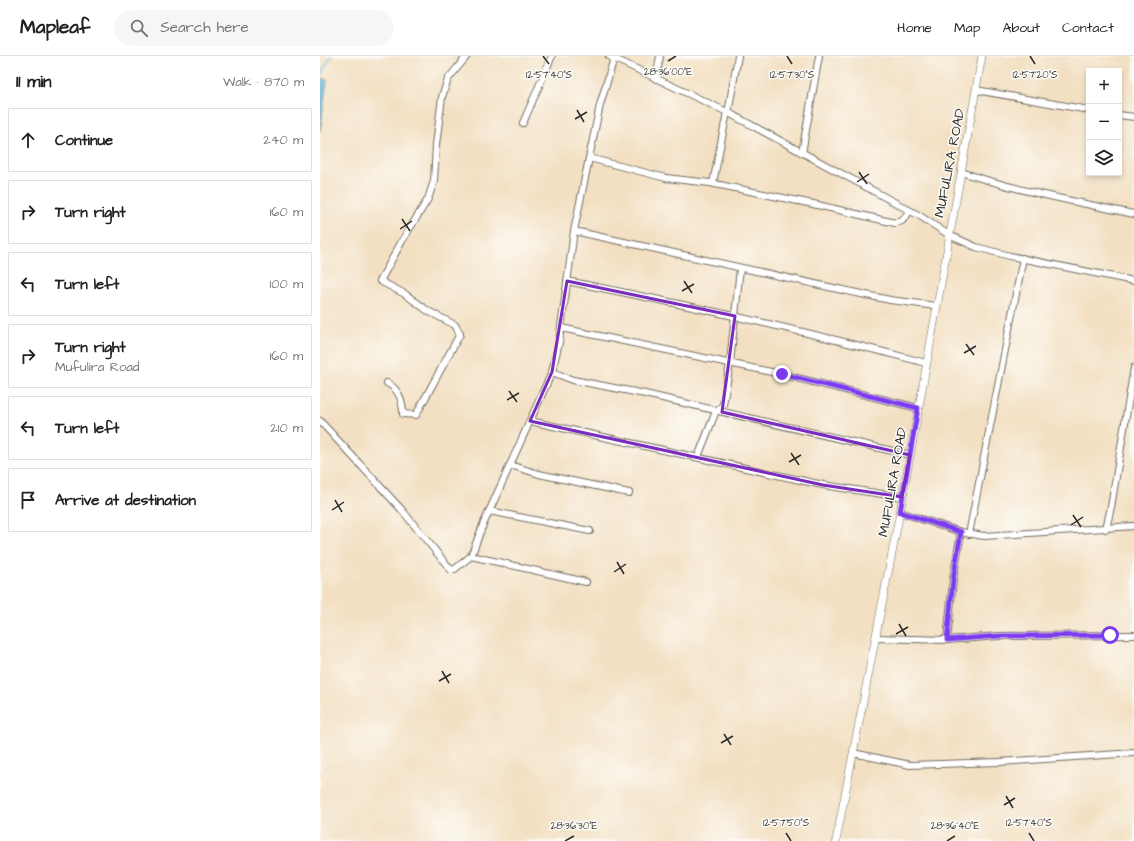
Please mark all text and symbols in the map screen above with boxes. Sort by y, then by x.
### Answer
search box [114,10,394,46]
text: Mapleaf [20,14,90,41]
icon: search [128,17,150,39]
text: Search here [160,17,249,38]
text: Home [897,18,932,38]
text: Map [954,18,980,38]
text: About [1002,18,1040,38]
text: Contact [1062,18,1114,38]
text: 28°36'00"E [644,65,692,79]
text: 12°57'40"S [526,68,573,82]
text: 12°57'30"S [770,68,815,82]
text: 12°57'20"S [1013,68,1058,82]
map controls [1086,68,1122,176]
button: + [1086,68,1122,104]
text: 11 min [16,70,51,94]
text: Walk · 870 m [223,73,304,91]
button: − [1086,104,1122,140]
street label: MUFULIRA ROAD [930,107,970,219]
icon: ahead [17,129,39,151]
text: Continue [55,130,113,151]
text: 240 m [263,131,303,149]
button: layers [1086,140,1122,176]
icon: right [17,201,39,223]
text: Turn right [55,202,126,223]
text: 160 m [270,203,303,221]
icon: left [17,273,39,295]
text: Turn left [55,274,119,295]
text: 100 m [270,275,303,293]
text: Turn right [55,337,126,358]
icon: right [17,345,39,367]
text: 160 m [270,347,303,365]
text: Mufulira Road [55,358,140,376]
route end [773,365,791,383]
icon: left [17,417,39,439]
text: Turn left [55,418,119,439]
text: 210 m [270,419,303,437]
street label: MUFULIRA ROAD [874,426,912,538]
icon: arrive [17,489,39,511]
text: Arrive at destination [55,490,196,511]
route start [1101,626,1119,644]
text: 12°57'50"S [763,816,810,830]
text: 12°57'40"S [1006,816,1053,830]
text: 28°36'30"E [550,819,598,833]
text: 28°36'40"E [931,819,979,833]

